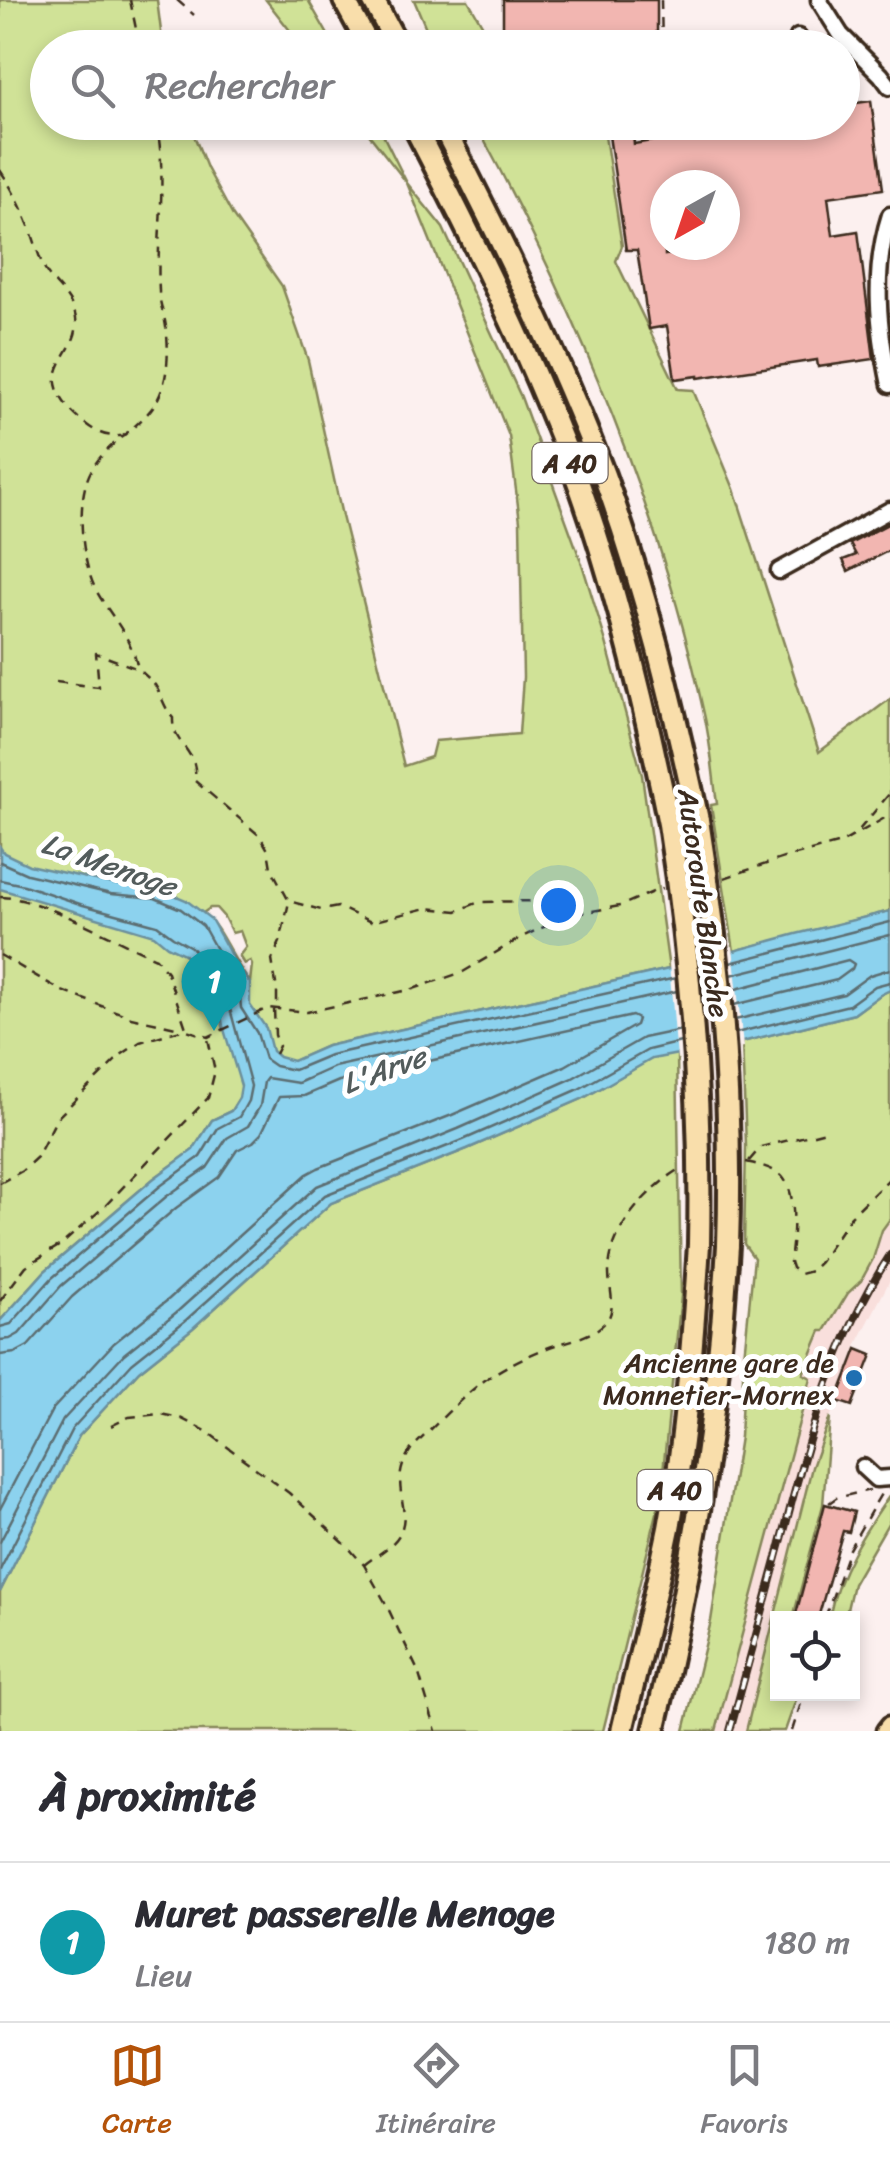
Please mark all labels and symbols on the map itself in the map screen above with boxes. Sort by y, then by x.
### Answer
north arrow [650,170,740,260]
road number: A 40 [532,443,608,483]
street label: Autoroute Blanche [663,784,744,1021]
water label: La Menoge [34,817,186,914]
your location [533,880,584,931]
pin: 1 [182,948,246,1031]
water label: L'Arve [334,1029,436,1110]
place label: Ancienne gare de Monnetier-Mornex [603,1338,835,1419]
marker: Ancienne gare de Monnetier-Mornex [843,1367,865,1389]
road number: A 40 [638,1470,712,1510]

